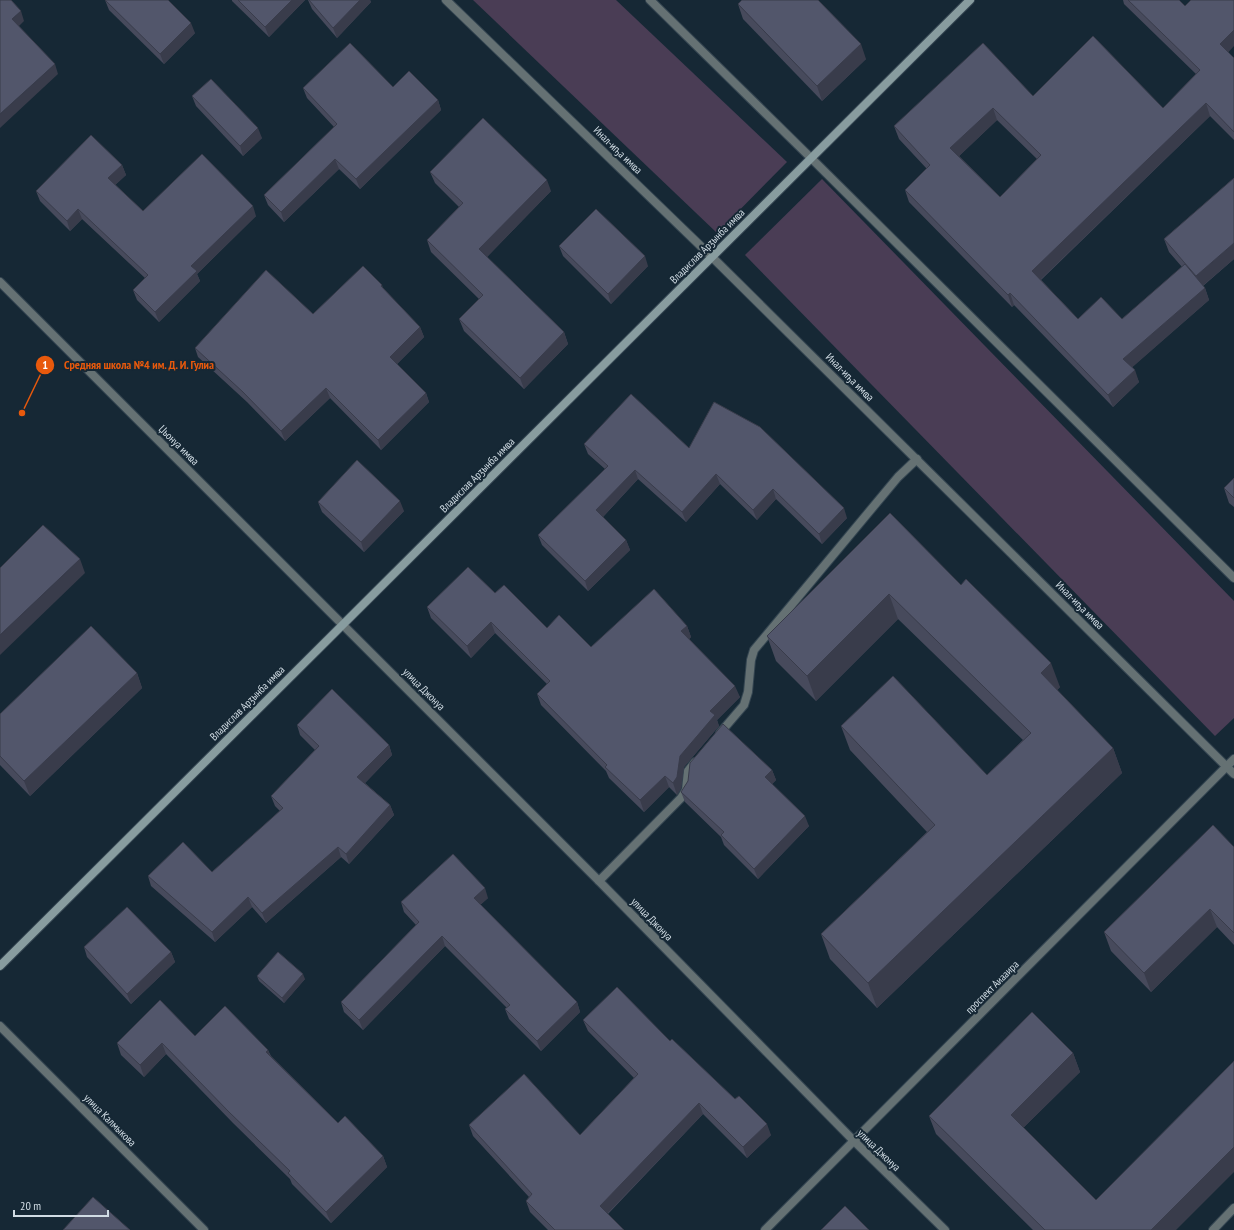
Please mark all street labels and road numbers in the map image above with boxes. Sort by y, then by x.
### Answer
street label: Инал-иҧа имҩа [591,123,645,177]
street label: Владислав Арӡынба имҩа [667,206,747,286]
street label: Инал-иҧа имҩа [823,350,877,404]
street label: Џьонуа имҩа [156,422,202,468]
street label: Владислав Арӡынба имҩа [437,435,517,515]
street label: Инал-иҧа имҩа [1053,578,1107,632]
street label: Владислав Арӡынба имҩа [207,663,287,743]
street label: улица Джонуа [400,665,448,713]
street label: улица Джонуа [628,895,676,943]
street label: проспект Аиааира [962,957,1022,1017]
street label: улица Калмыкова [81,1091,139,1149]
street label: улица Джонуа [855,1126,903,1174]

